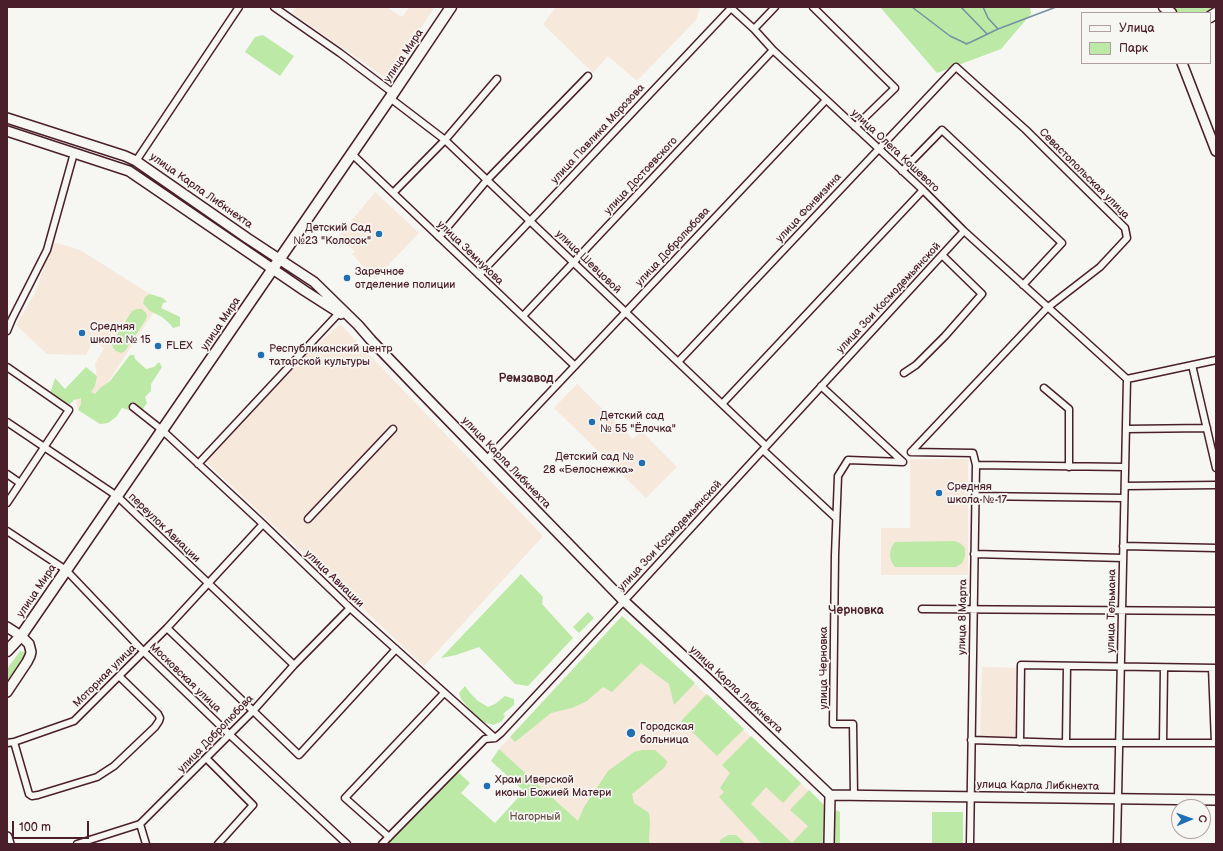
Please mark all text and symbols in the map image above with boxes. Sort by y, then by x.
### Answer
legend [1081,12,1211,64]
text: Улица [1119,21,1155,36]
street label: улица Мира [381,27,427,85]
text: Парк [1119,41,1148,56]
street label: улица Павлика Морозова [548,81,648,187]
street label: улица Олега Кошевого [848,107,942,195]
street label: Севастопольская улица [1036,126,1132,222]
street label: улица Достоевского [602,134,680,218]
street label: улица Карла Либкнехта [147,150,255,232]
street label: улица Фонвизина [774,171,844,245]
street label: улица Добролюбова [633,205,713,289]
street label: улица Земнухова [434,218,506,288]
place label: Детский Сад №23 "Колосок" [293,221,371,247]
street label: улица Шевцовой [553,227,623,297]
marker: Детский Сад №23 "Колосок" [374,229,384,239]
street label: улица Зои Космодемьянской [834,240,944,356]
place label: Заречное отделение полиции [355,265,455,291]
marker: Заречное отделение полиции [342,273,352,283]
street label: улица Мира [198,295,244,353]
place label: Средняя школа № 15 [90,320,151,346]
marker: Средняя школа № 15 [77,328,87,338]
place label: FLEX [166,339,192,353]
marker: FLEX [153,341,163,351]
place label: Республиканский центр татарской культуры [269,342,393,368]
marker: Республиканский центр татарской культуры [256,350,266,360]
district label: Ремзавод [499,372,553,386]
place label: Детский сад № 55 "Ёлочка" [600,409,676,435]
street label: улица Карла Либкнехта [459,414,553,512]
marker: Детский сад № 55 "Ёлочка" [587,417,597,427]
place label: Детский сад № 28 «Белоснежка» [543,450,634,476]
marker: Детский сад № 28 «Белоснежка» [637,458,647,468]
street label: улица Зои Космодемьянской [615,478,725,594]
place label: Средняя школа № 17 [947,480,1007,506]
marker: Средняя школа № 17 [934,488,944,498]
street label: переулок Авиации [125,490,203,566]
street label: улица Авиации [302,547,366,611]
street label: улица Мира [14,562,60,620]
street label: улица Тельмана [1105,569,1119,653]
street label: улица 8 Марта [956,579,970,655]
district label: Черновка [828,604,884,618]
street label: улица Черновка [817,627,831,709]
street label: Московская улица [146,640,224,716]
street label: Моторная улица [71,642,139,710]
street label: улица Карла Либкнехта [687,643,785,737]
street label: улица Добролюбова [175,692,257,776]
place label: Городская больница [640,720,694,746]
marker: Городская больница [625,727,637,739]
place label: Храм Иверской иконы Божией Матери [495,773,611,799]
street label: улица Карла Либкнехта [977,778,1099,794]
marker: Храм Иверской иконы Божией Матери [482,781,492,791]
north arrow [1171,799,1211,839]
park label: Нагорный [509,810,561,824]
scale bar [14,813,91,839]
text: С [1196,815,1209,823]
text: 100 m [19,820,51,835]

